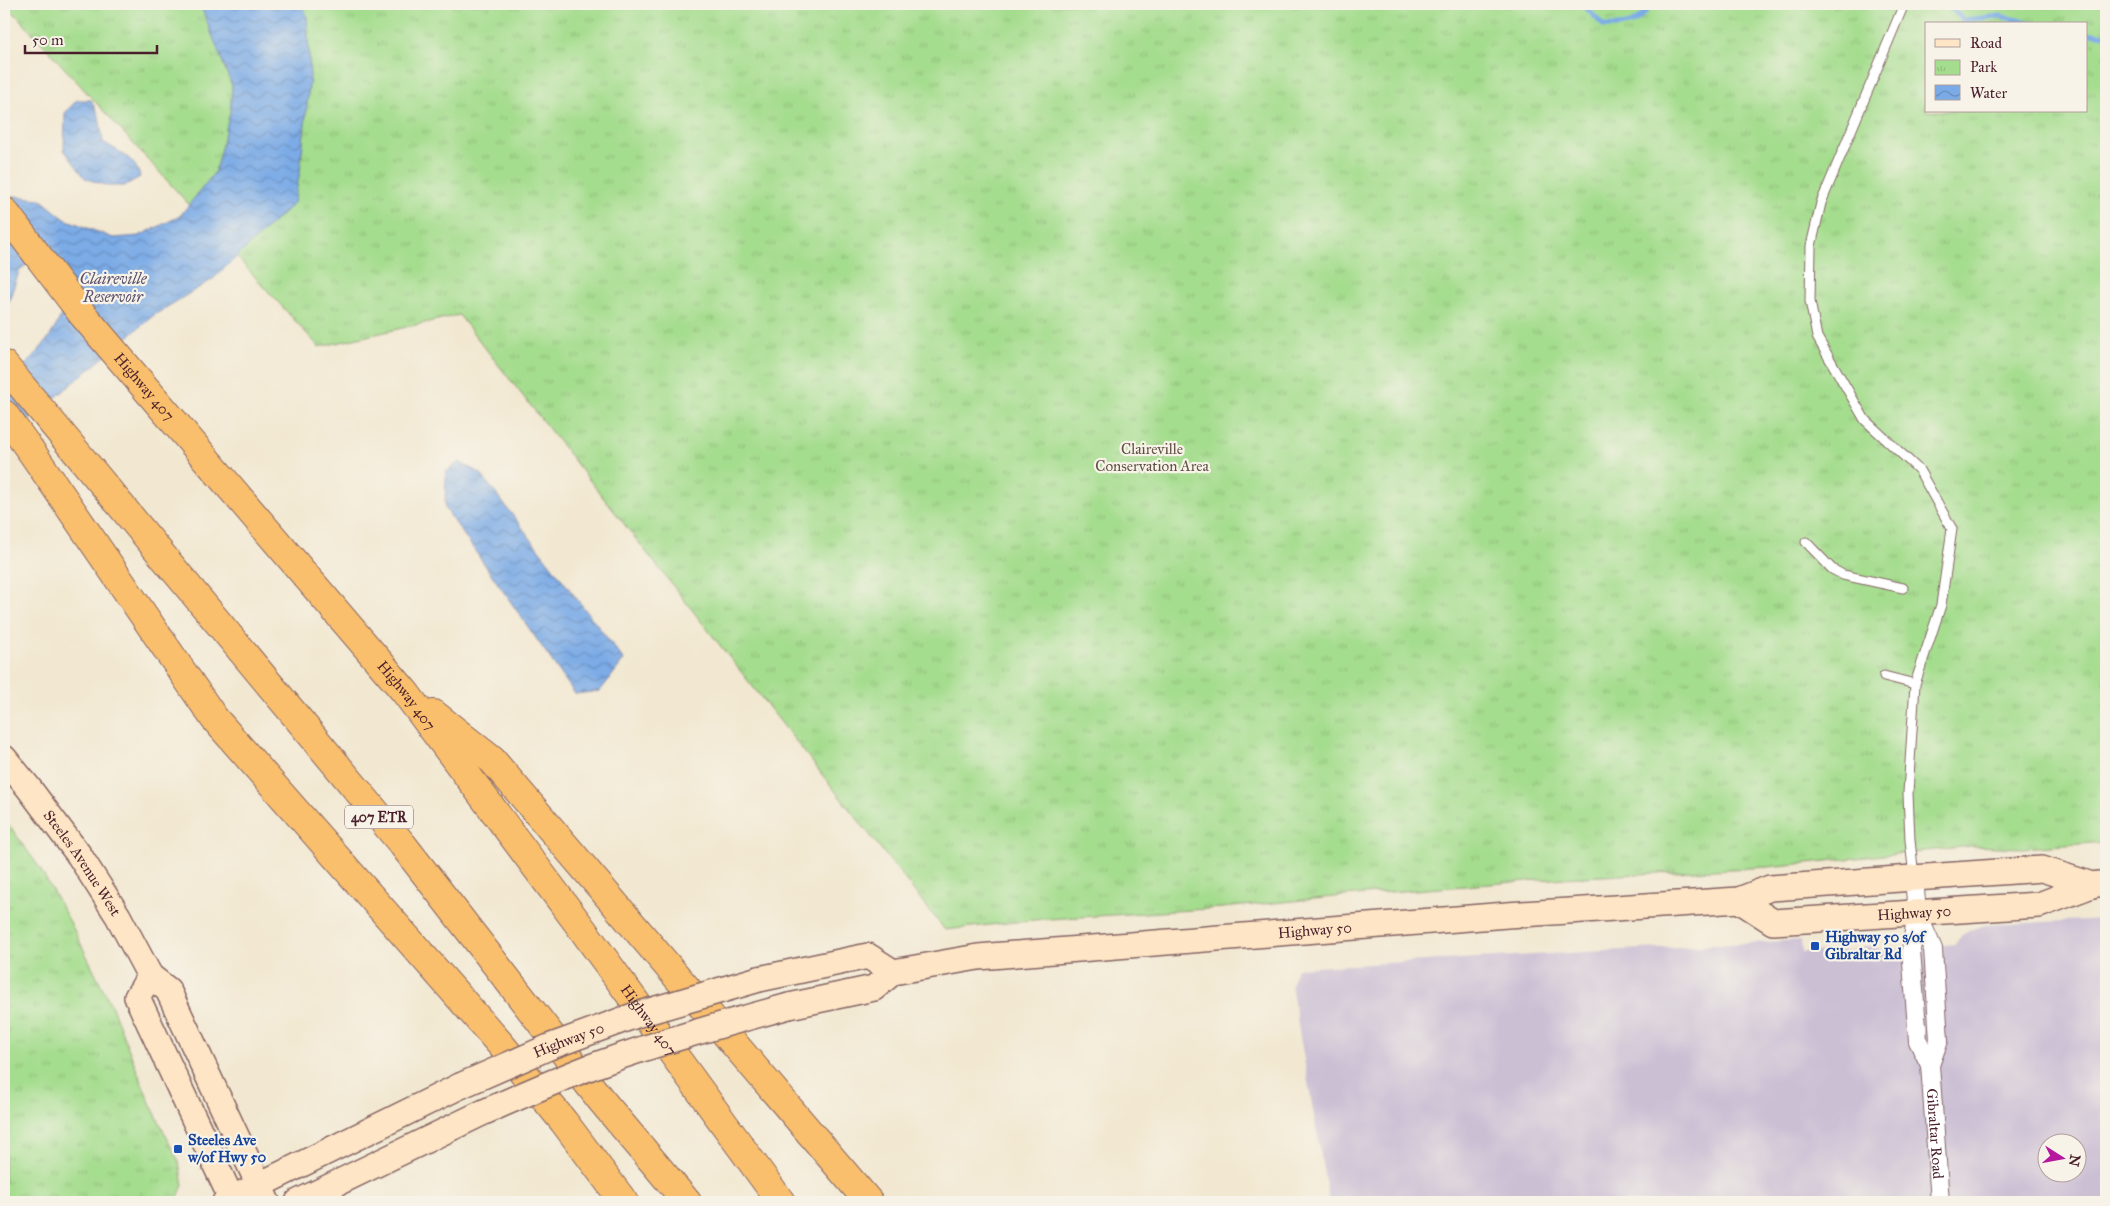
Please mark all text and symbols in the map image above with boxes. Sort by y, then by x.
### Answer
scale bar [25,22,158,54]
legend [1925,22,2088,112]
text: 50 m [32,31,64,49]
text: Road [1970,34,2002,52]
text: Park [1970,58,1997,76]
text: Water [1970,84,2007,102]
water label: Claireville Reservoir [79,269,148,306]
street label: Highway 407 [110,349,178,424]
park label: Claireville Conservation Area [1095,440,1209,475]
street label: Highway 407 [373,657,439,734]
road number: 407 ETR [345,806,413,829]
street label: Steeles Avenue West [39,807,125,920]
street label: Highway 50 [1877,902,1952,924]
street label: Highway 50 [1277,918,1353,942]
place label: Highway 50 s/of Gibraltar Rd [1825,928,1928,963]
marker: Highway 50 s/of Gibraltar Rd [1809,940,1821,952]
street label: Highway 407 [617,981,680,1059]
street label: Highway 50 [530,1019,606,1062]
street label: Gibraltar Road [1923,1088,1947,1180]
place label: Steeles Ave w/of Hwy 50 [187,1131,266,1167]
north arrow [2038,1134,2088,1184]
marker: Steeles Ave w/of Hwy 50 [172,1143,184,1155]
text: N [2065,1153,2084,1168]

